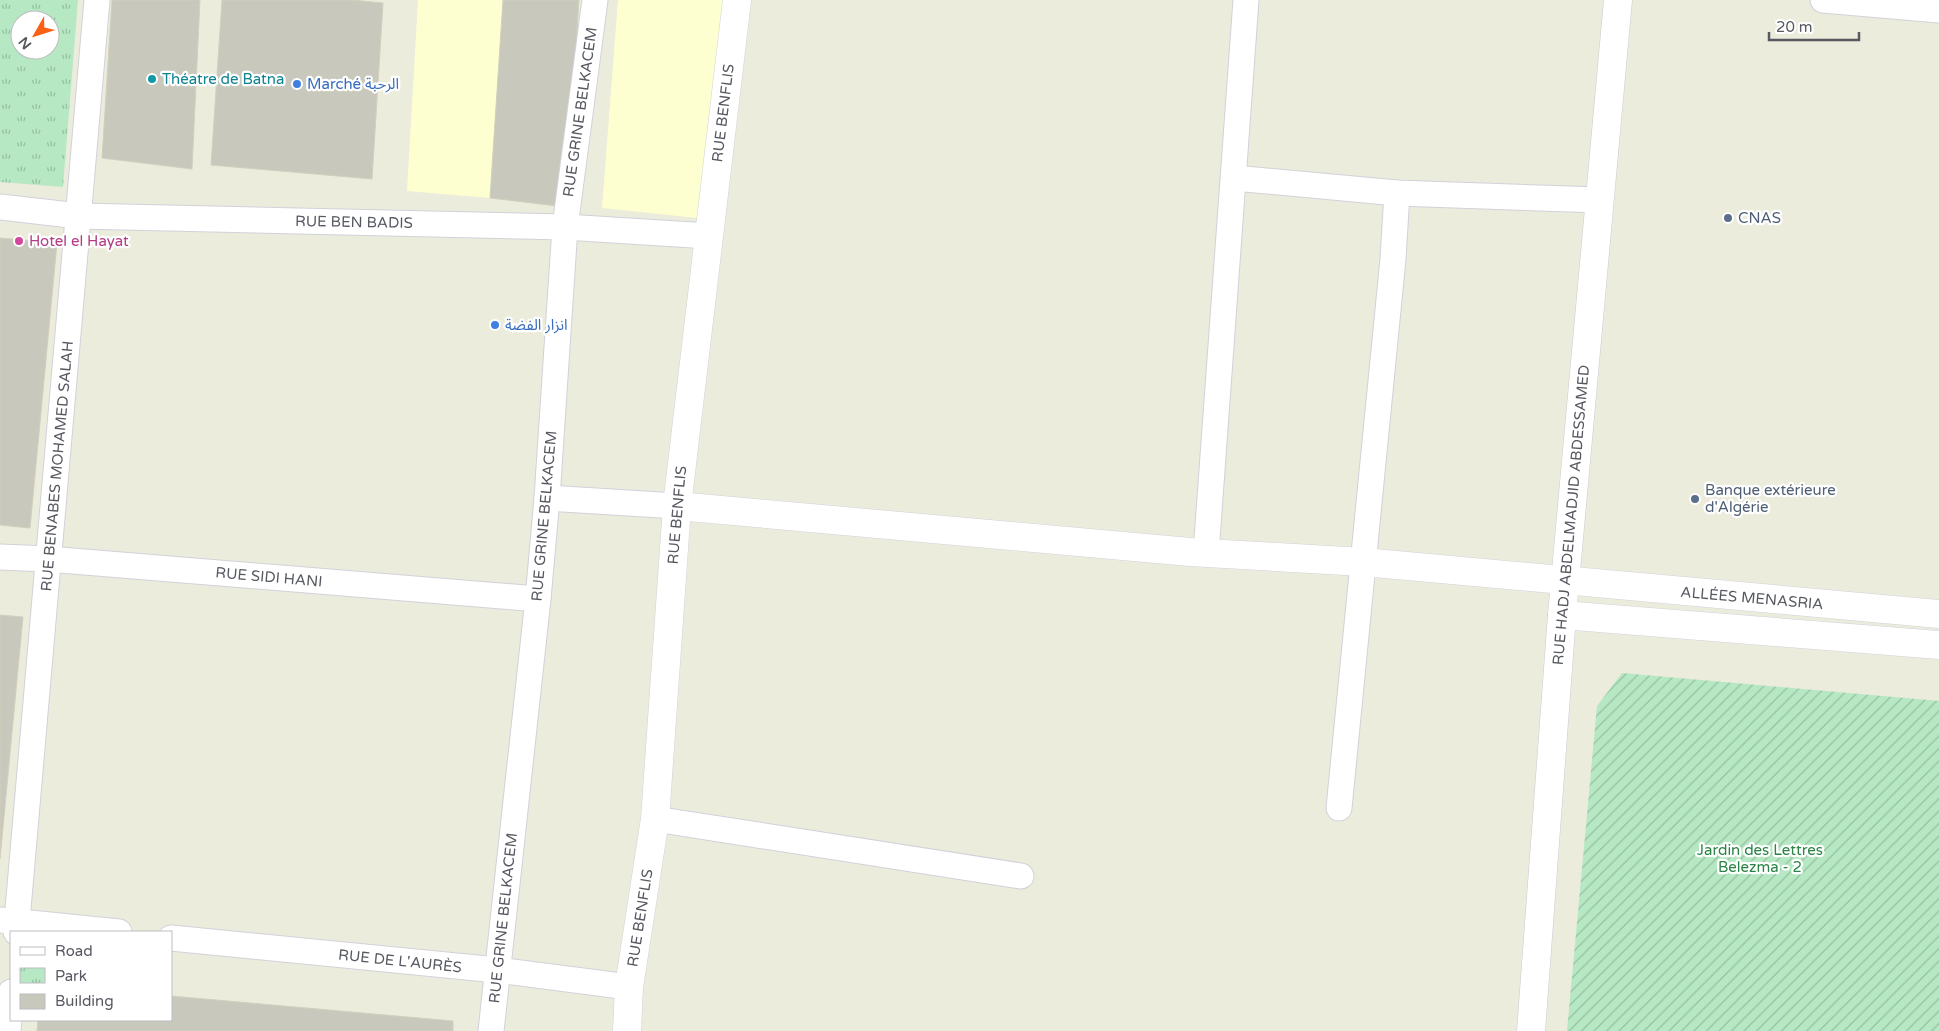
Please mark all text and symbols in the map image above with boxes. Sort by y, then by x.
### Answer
north arrow [10,10,60,60]
scale bar [1769,10,1859,42]
text: 20 m [1776,18,1813,36]
street label: RUE GRINE BELKACEM [559,26,601,198]
text: N [15,33,35,53]
street label: RUE BENFLIS [708,63,738,163]
place label: Théatre de Batna [162,70,284,88]
marker: Théatre de Batna [146,73,158,85]
place label: Marché الرحبة [307,75,399,93]
marker: Marché الرحبة [291,78,303,90]
place label: CNAS [1738,209,1781,227]
street label: RUE BEN BADIS [295,212,413,232]
marker: CNAS [1722,212,1734,224]
place label: Hotel el Hayat [29,232,129,250]
marker: Hotel el Hayat [13,235,25,247]
place label: انزار الفضة [505,316,568,334]
marker: انزار الفضة [489,319,501,331]
street label: RUE BENABES MOHAMED SALAH [37,340,77,592]
street label: RUE HADJ ABDELMADJID ABDESSAMED [1549,364,1593,666]
street label: RUE GRINE BELKACEM [528,430,560,602]
street label: RUE BENFLIS [664,465,690,565]
place label: Banque extérieure d'Algérie [1705,481,1836,516]
marker: Banque extérieure d'Algérie [1689,493,1701,505]
street label: RUE SIDI HANI [215,563,323,591]
street label: ALLÉES MENASRIA [1680,583,1824,613]
street label: RUE GRINE BELKACEM [485,832,521,1004]
park label: Jardin des Lettres Belezma - 2 [1697,841,1823,876]
street label: RUE BENFLIS [623,868,657,968]
legend [10,931,172,1021]
text: Road [55,942,93,960]
street label: RUE DE L'AURÈS [337,946,463,976]
text: Park [55,967,87,985]
text: Building [55,992,114,1010]

